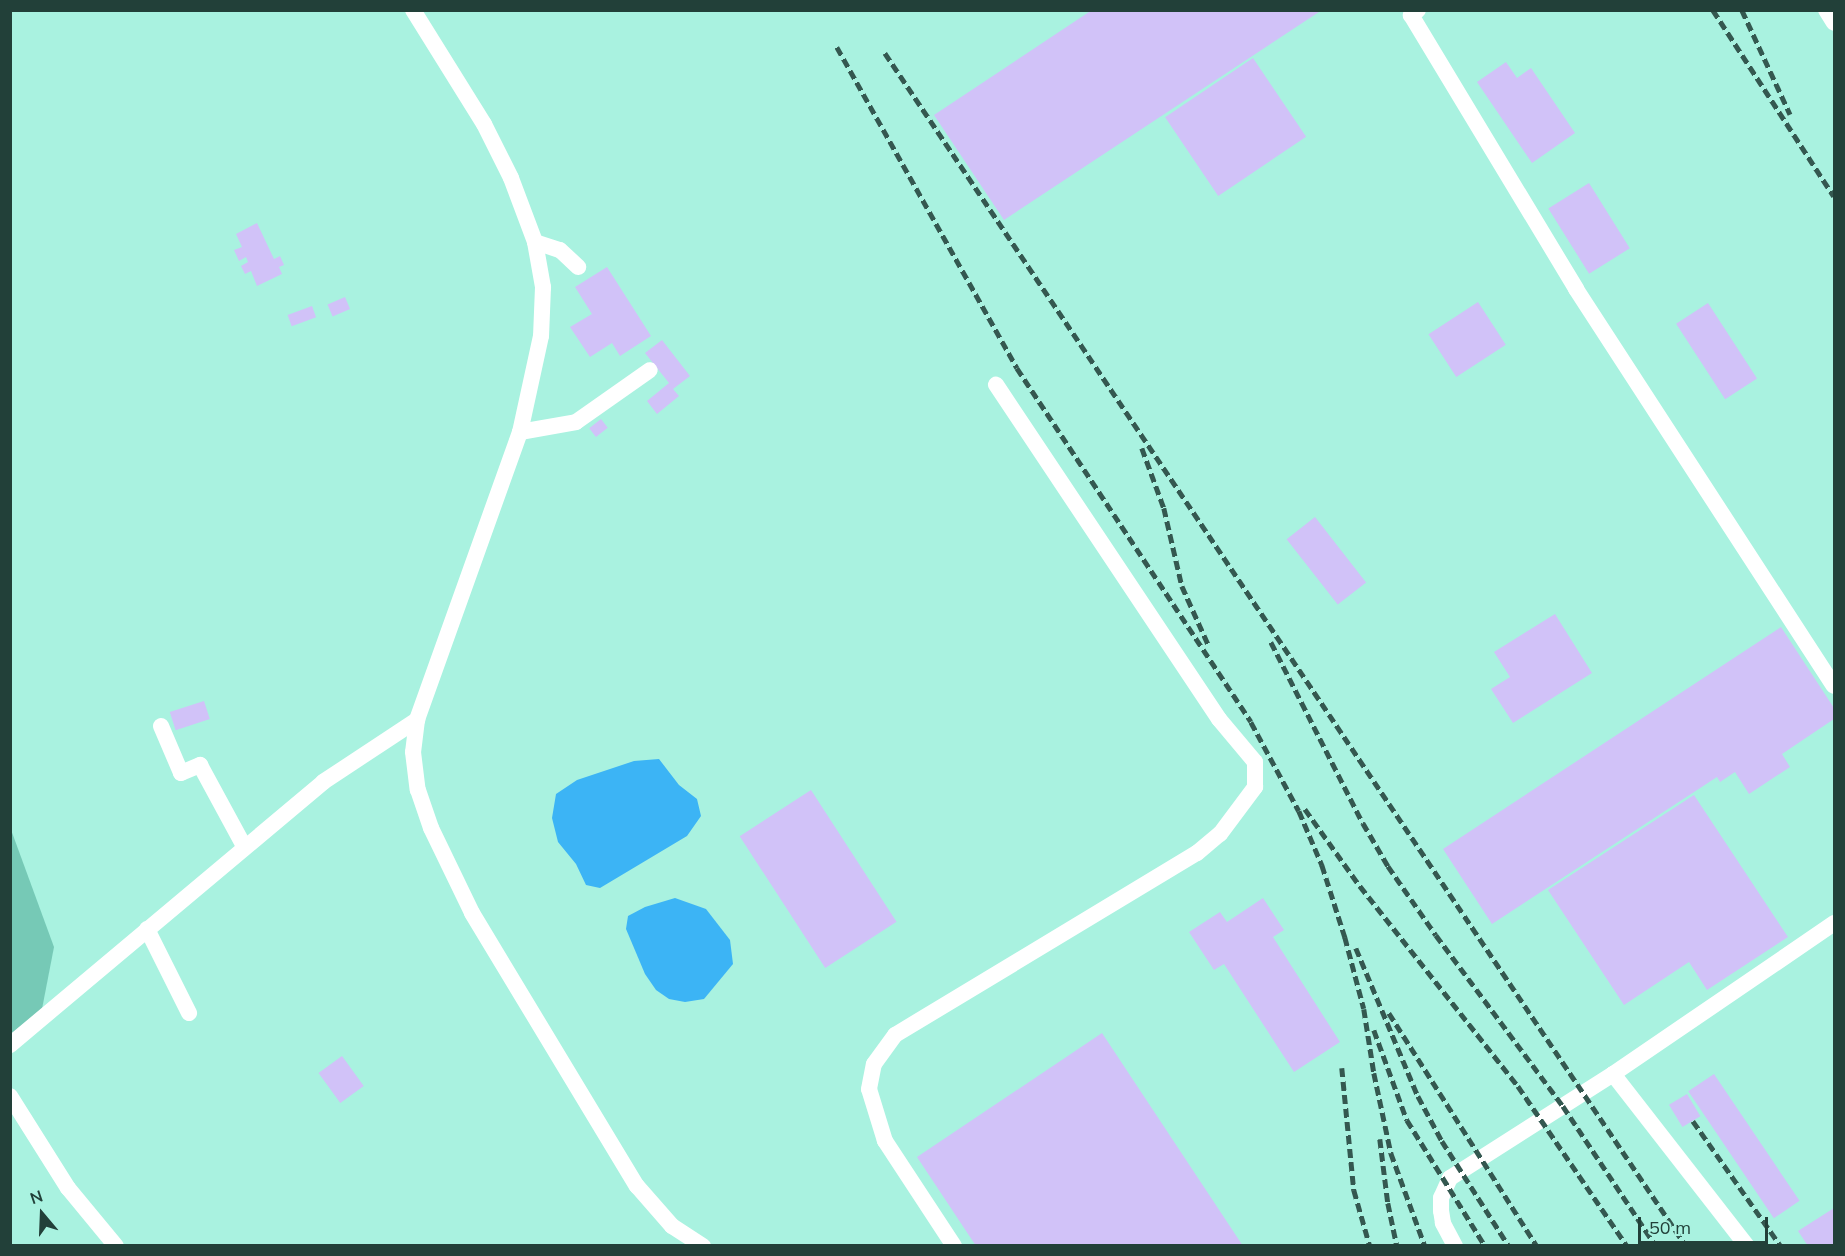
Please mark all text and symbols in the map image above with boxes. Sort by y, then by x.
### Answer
north arrow [12,1184,72,1244]
text: N [27,1186,45,1208]
scale bar [1641,1205,1772,1243]
text: 50 m [1649,1216,1691,1239]

